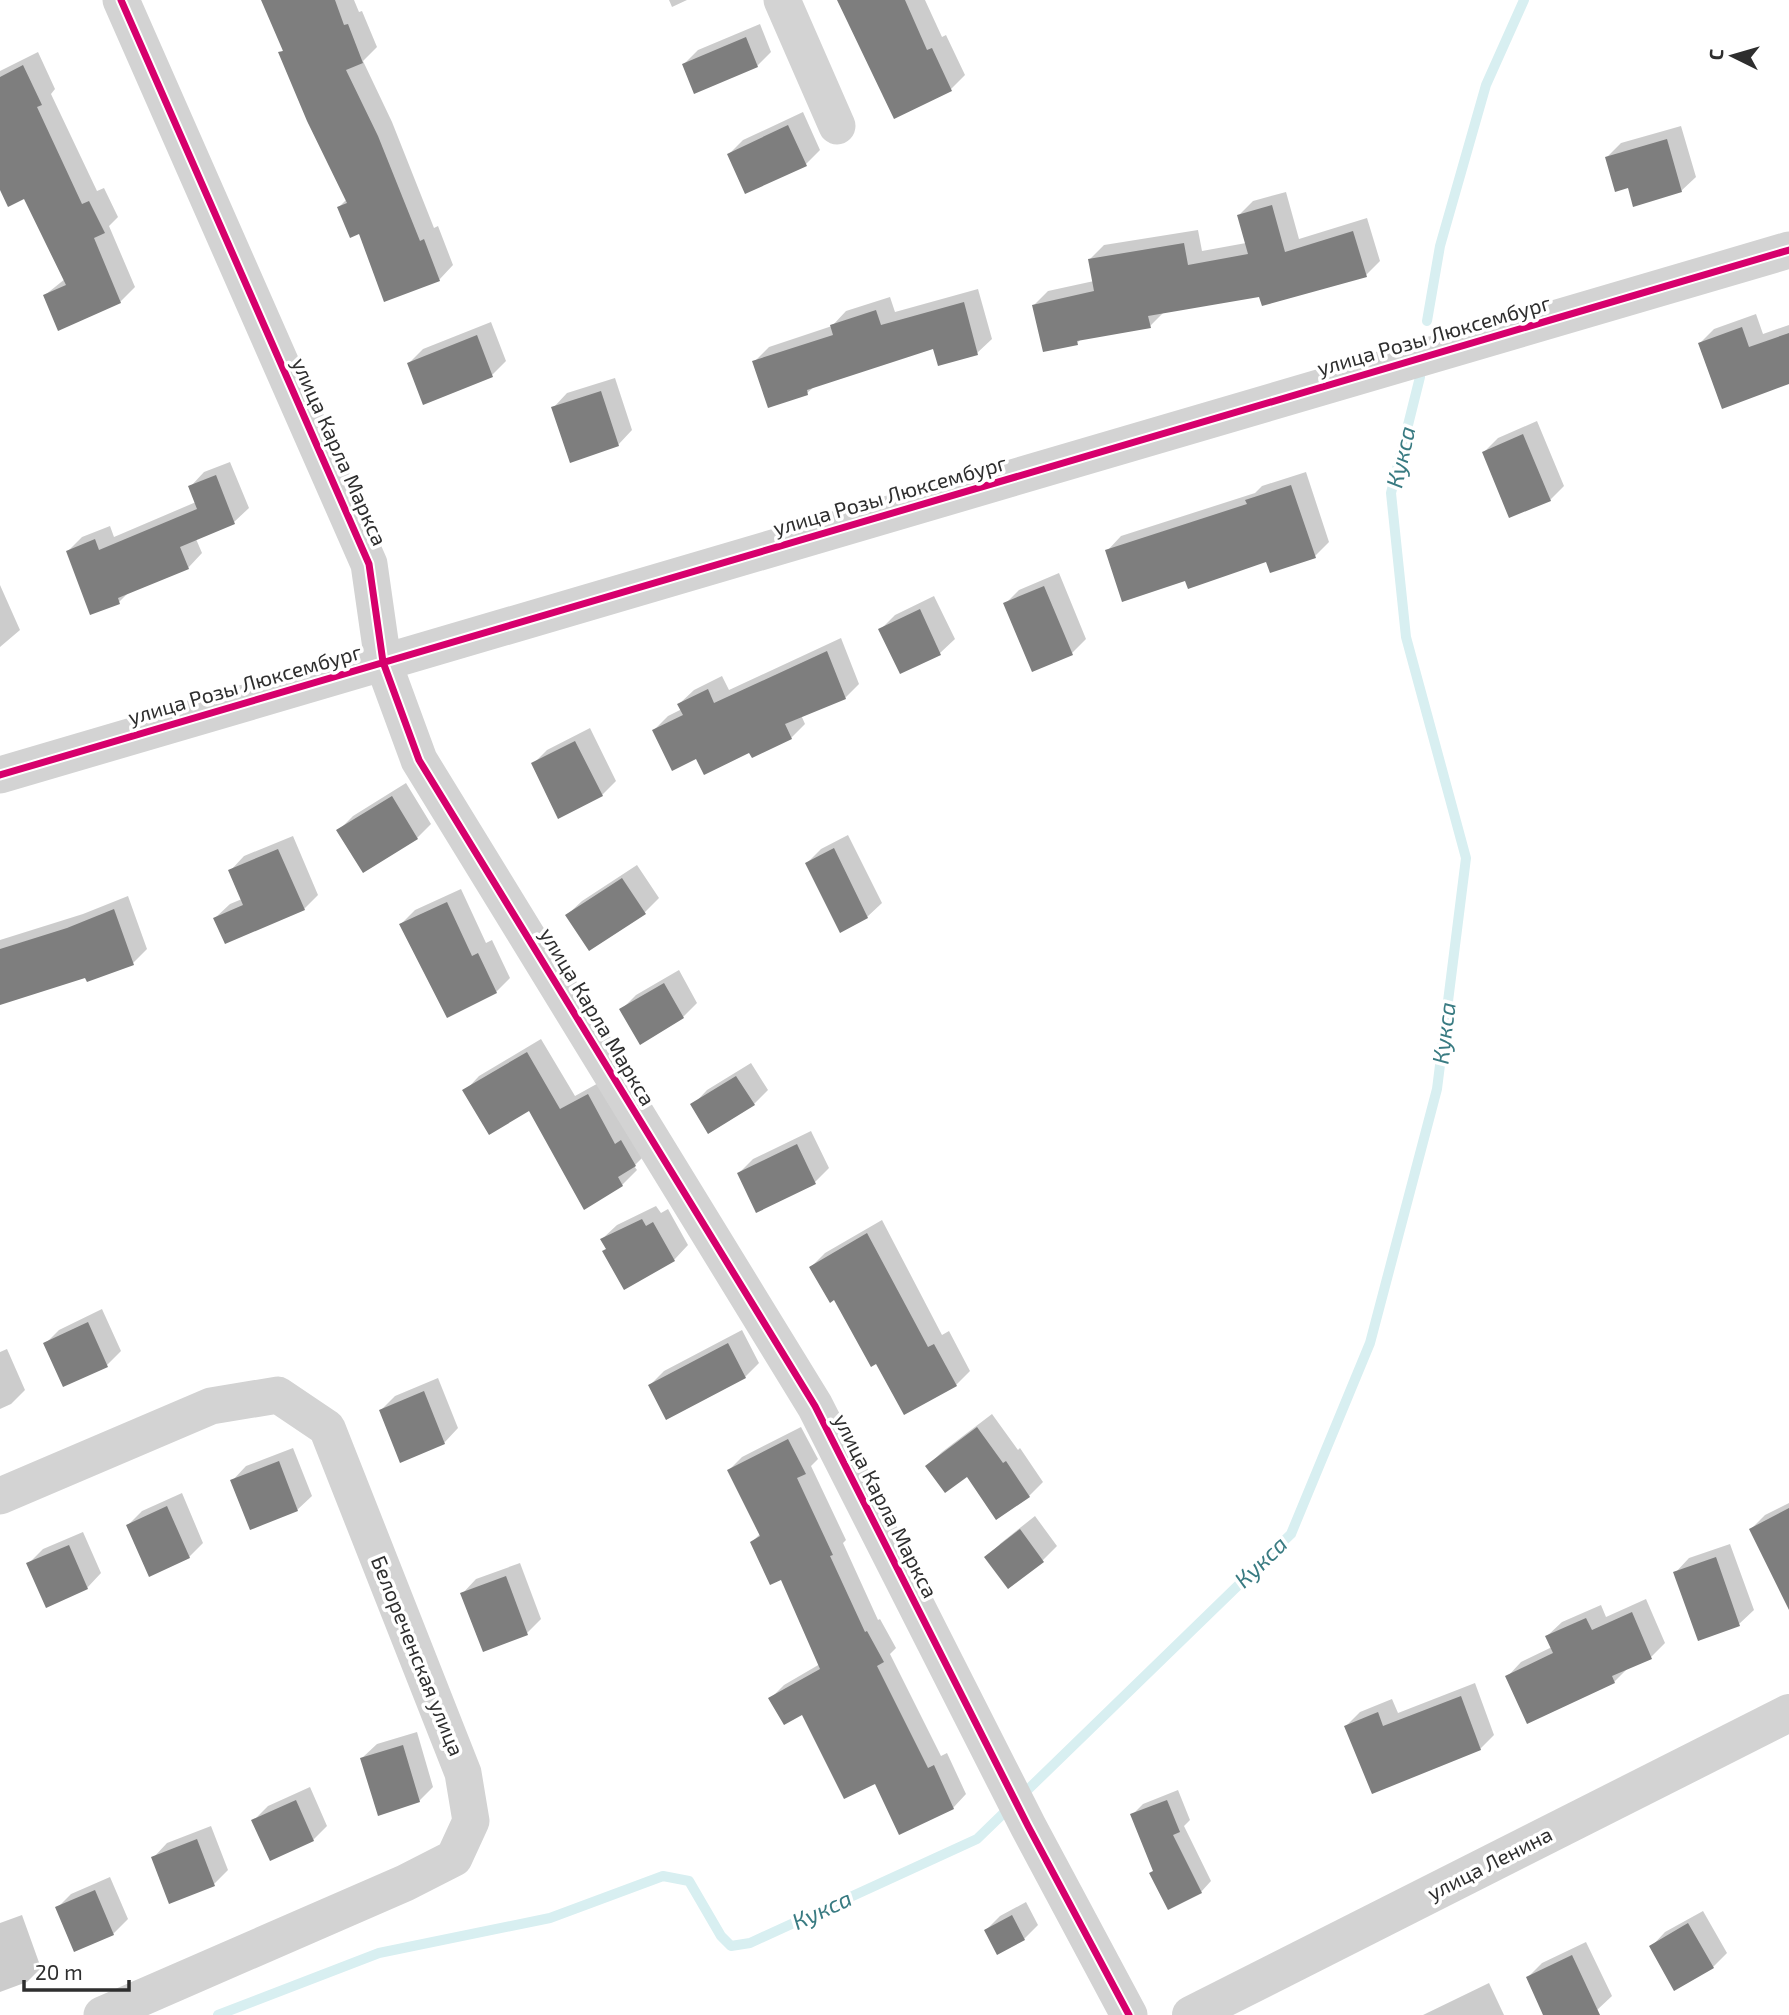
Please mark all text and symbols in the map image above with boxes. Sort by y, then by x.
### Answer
north arrow [1698,21,1768,91]
text: С [1704,48,1728,61]
street label: улица Розы Люксембург [1314,289,1554,381]
street label: улица Карла Маркса [287,353,393,550]
water label: Кукса [1379,423,1421,490]
street label: улица Розы Люксембург [770,449,1010,541]
street label: улица Розы Люксембург [125,638,365,730]
street label: улица Карла Маркса [534,923,661,1110]
water label: Кукса [1425,1000,1461,1066]
street label: улица Карла Маркса [828,1409,944,1602]
water label: Кукса [1228,1530,1292,1593]
street label: Белореченская улица [366,1552,470,1760]
street label: улица Ленина [1423,1820,1556,1906]
water label: Кукса [787,1883,856,1935]
scale bar [24,1948,130,1992]
text: 20 m [35,1959,83,1984]

